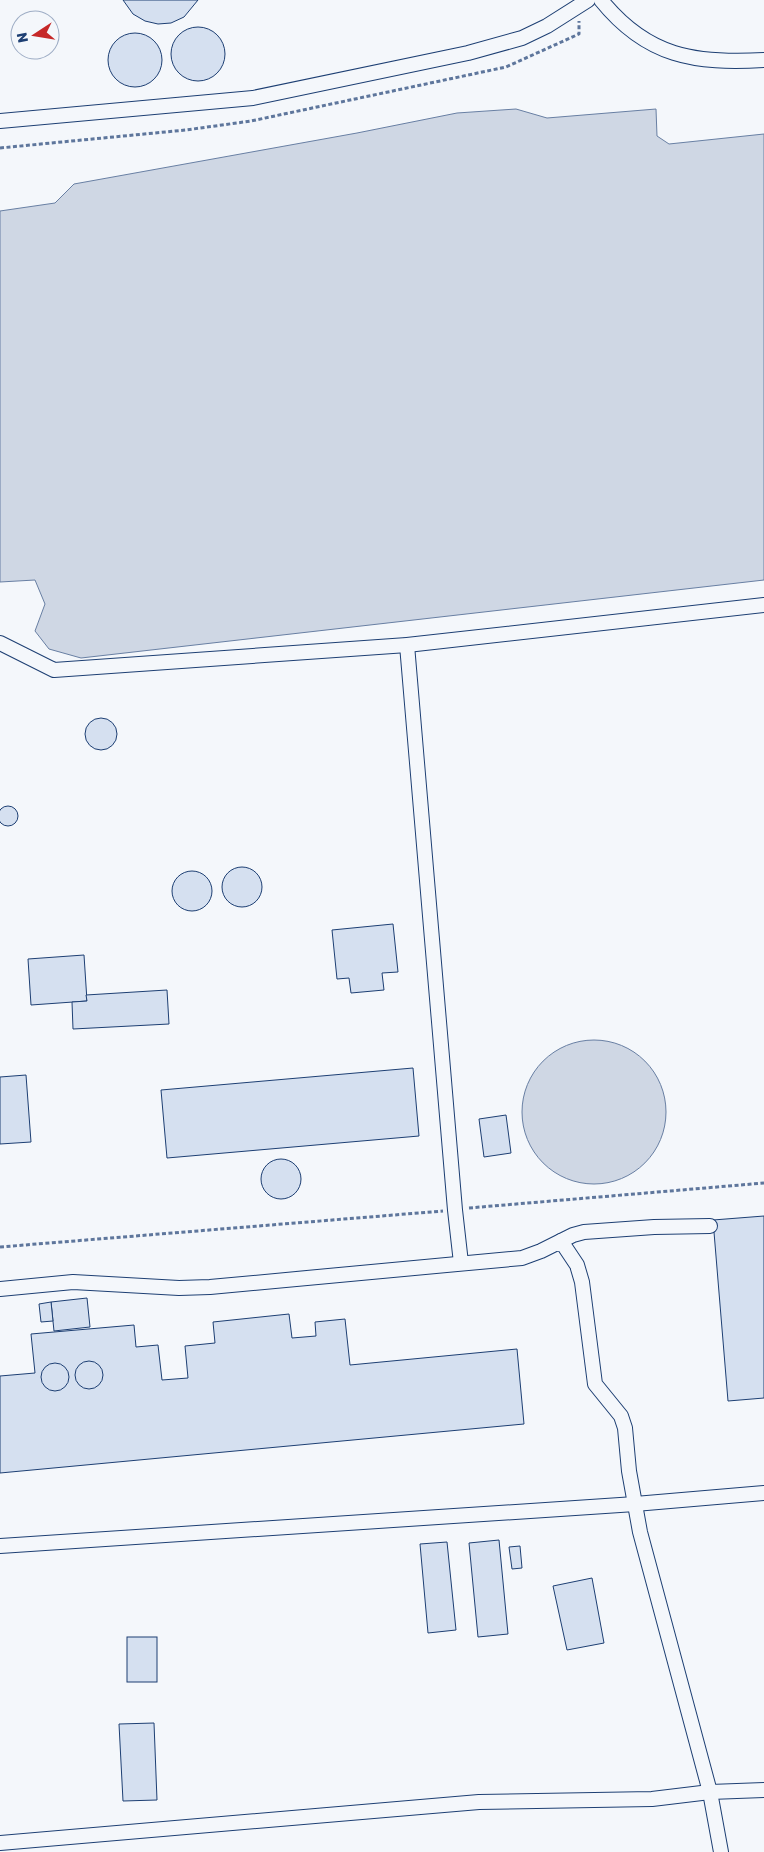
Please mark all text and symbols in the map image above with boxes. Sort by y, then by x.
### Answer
north arrow [10,10,60,60]
text: N [13,31,32,44]

